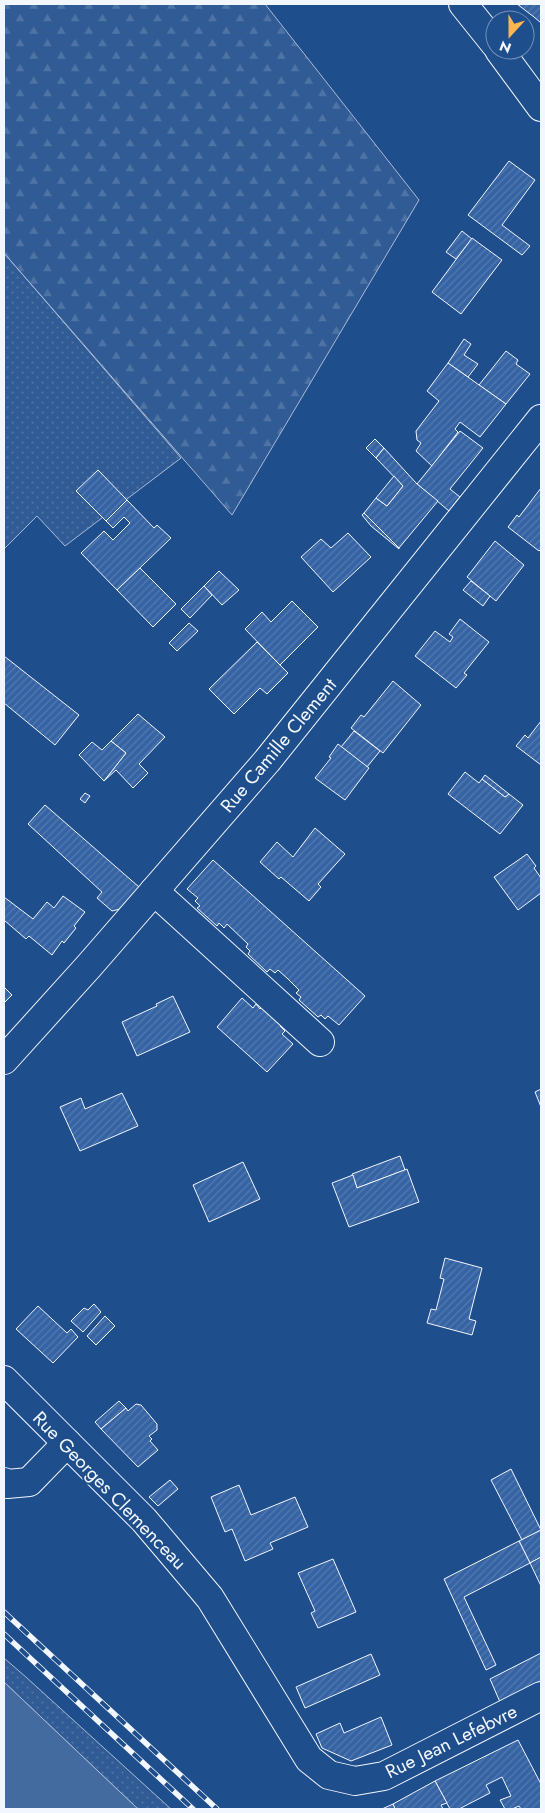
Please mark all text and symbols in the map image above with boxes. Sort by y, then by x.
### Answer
north arrow [485,10,535,60]
text: N [497,36,514,58]
street label: Rue Camille Clement [214,672,343,819]
street label: Rue Georges Clemenceau [27,1405,193,1576]
street label: Rue Jean Lefebvre [381,1698,522,1785]

